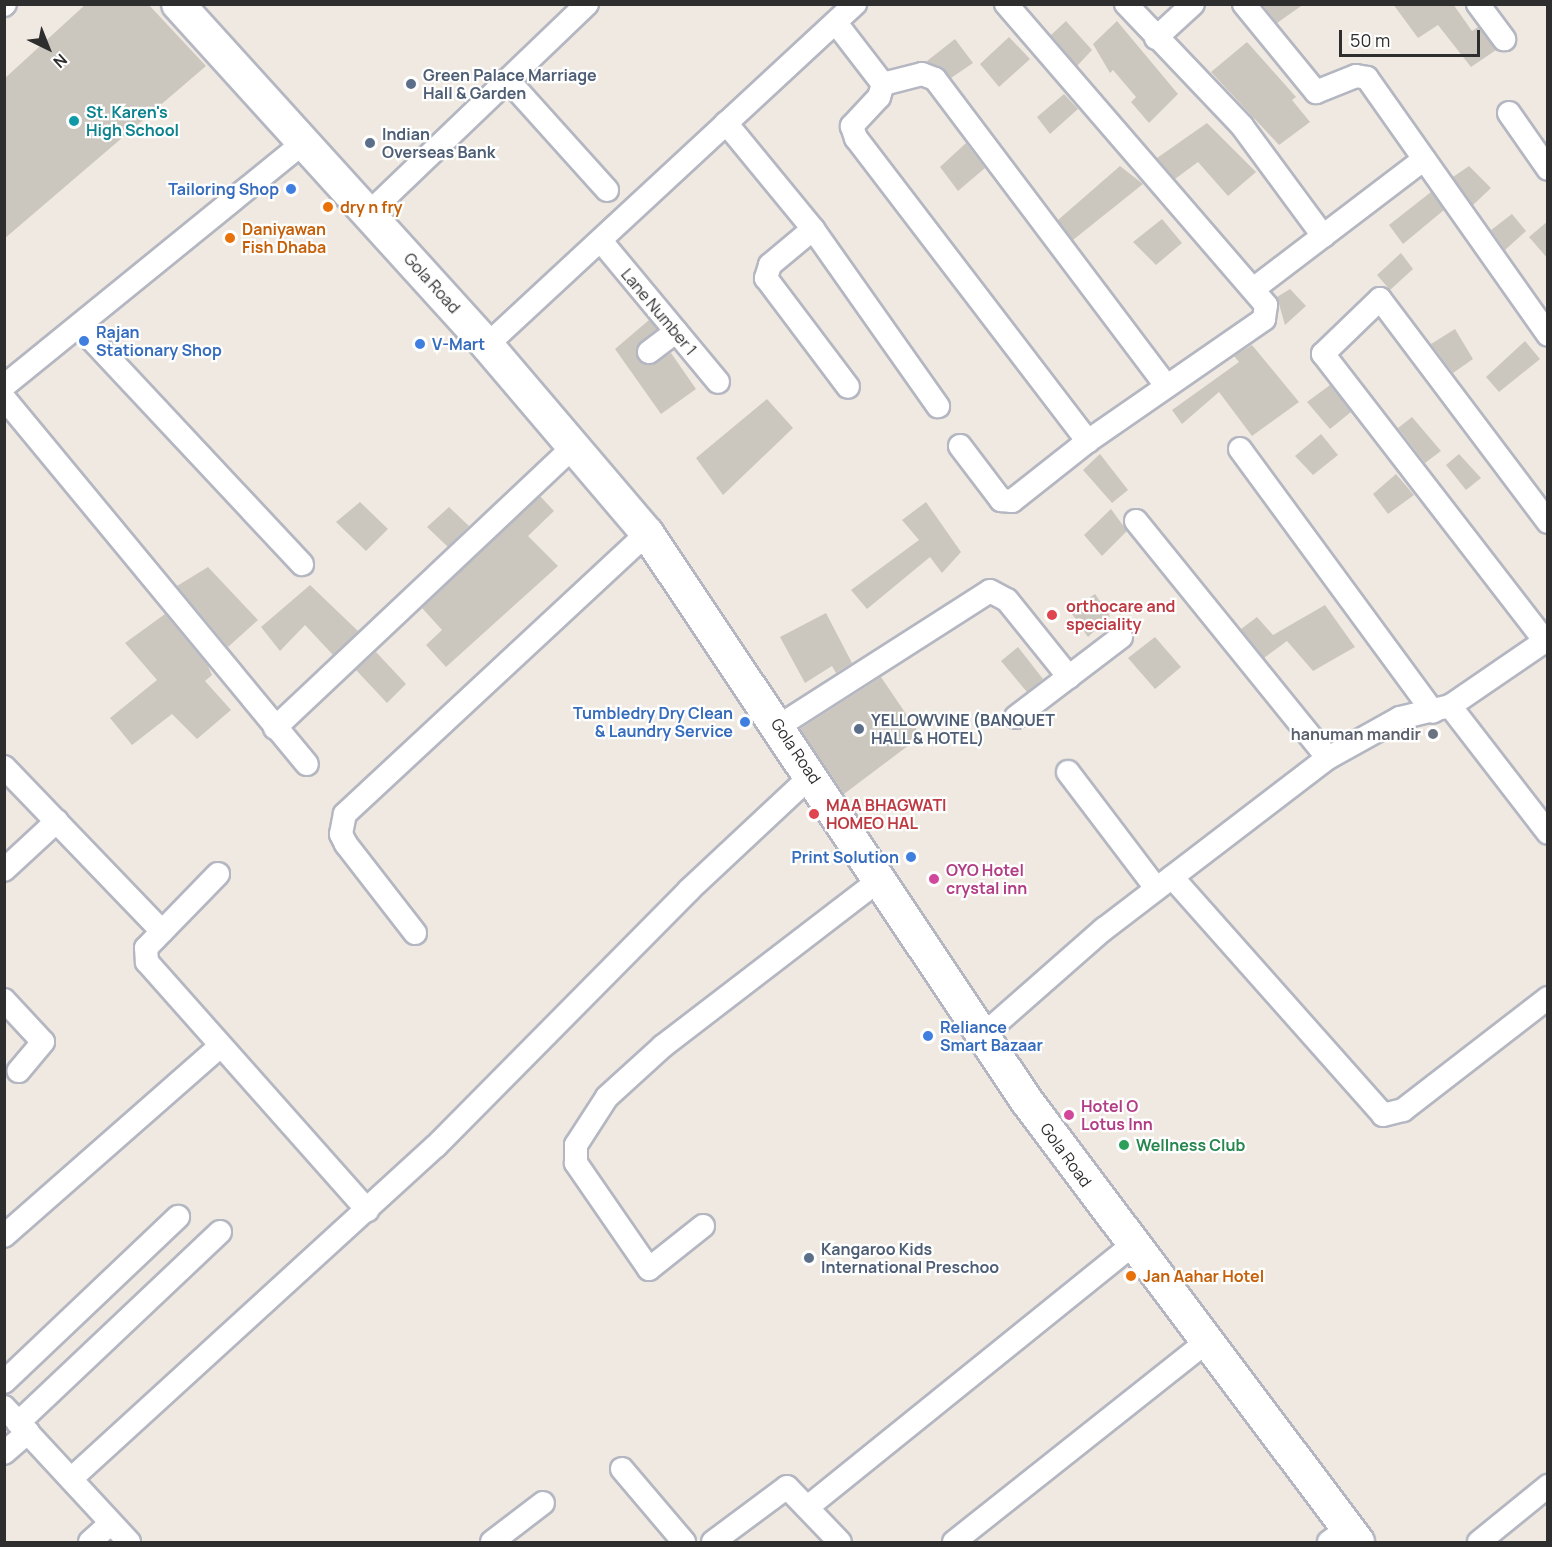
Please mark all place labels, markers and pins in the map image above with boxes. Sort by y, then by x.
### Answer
place label: Green Palace Marriage Hall & Garden [423,65,597,103]
marker: Green Palace Marriage Hall & Garden [404,77,418,91]
place label: St. Karen's High School [86,102,179,140]
marker: St. Karen's High School [67,114,81,128]
place label: Indian Overseas Bank [382,124,495,162]
marker: Indian Overseas Bank [363,136,377,150]
place label: Tailoring Shop [168,179,279,199]
marker: Tailoring Shop [284,182,298,196]
place label: dry n fry [340,197,402,217]
marker: dry n fry [321,200,335,214]
place label: Daniyawan Fish Dhaba [242,219,326,257]
marker: Daniyawan Fish Dhaba [223,231,237,245]
place label: Rajan Stationary Shop [96,322,222,360]
marker: Rajan Stationary Shop [77,334,91,348]
place label: V-Mart [432,334,485,354]
marker: V-Mart [413,337,427,351]
place label: orthocare and speciality [1066,596,1175,634]
marker: orthocare and speciality [1043,606,1061,624]
place label: Tumbledry Dry Clean & Laundry Service [573,703,733,741]
place label: YELLOWVINE (BANQUET HALL & HOTEL) [871,710,1055,748]
marker: Tumbledry Dry Clean & Laundry Service [738,715,752,729]
marker: YELLOWVINE (BANQUET HALL & HOTEL) [852,722,866,736]
place label: hanuman mandir [1291,724,1421,744]
marker: hanuman mandir [1426,727,1440,741]
place label: MAA BHAGWATI HOMEO HAL [826,795,947,833]
marker: MAA BHAGWATI HOMEO HAL [807,807,821,821]
place label: Print Solution [792,847,899,867]
marker: Print Solution [904,850,918,864]
place label: OYO Hotel crystal inn [946,860,1027,898]
marker: OYO Hotel crystal inn [927,872,941,886]
place label: Reliance Smart Bazaar [940,1017,1043,1055]
marker: Reliance Smart Bazaar [921,1029,935,1043]
place label: Hotel O Lotus Inn [1081,1096,1153,1134]
marker: Hotel O Lotus Inn [1062,1108,1076,1122]
place label: Wellness Club [1136,1135,1245,1155]
marker: Wellness Club [1117,1138,1131,1152]
place label: Kangaroo Kids International Preschoo [821,1239,999,1277]
marker: Kangaroo Kids International Preschoo [802,1251,816,1265]
place label: Jan Aahar Hotel [1143,1266,1264,1286]
marker: Jan Aahar Hotel [1124,1269,1138,1283]

